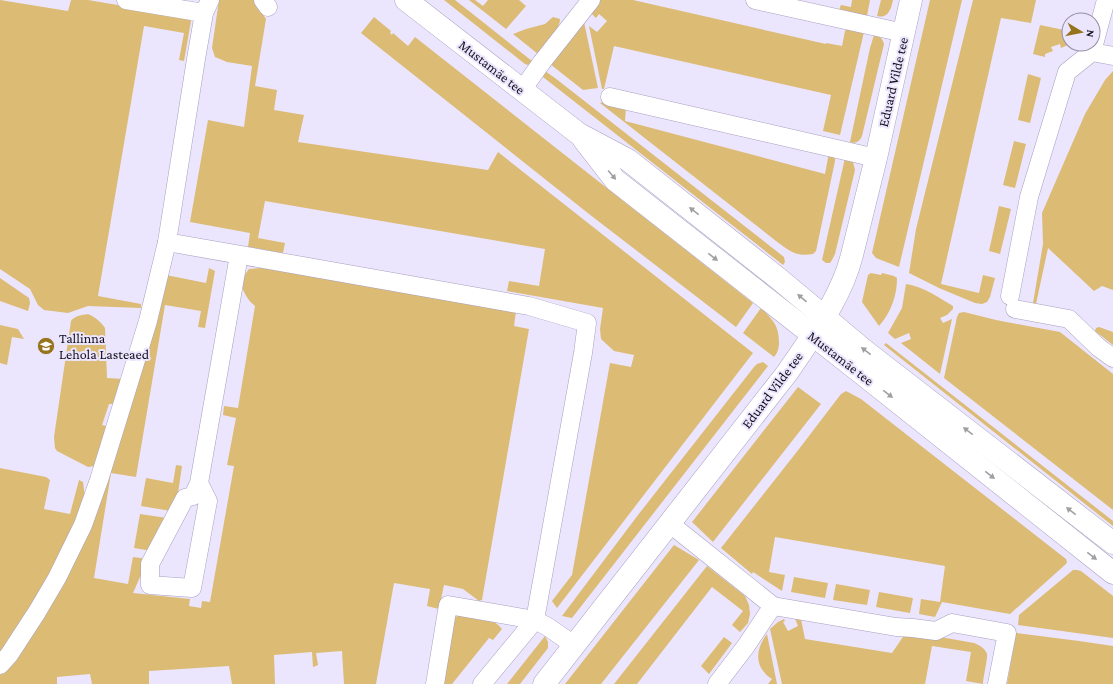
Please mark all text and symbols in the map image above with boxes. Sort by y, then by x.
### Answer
north arrow [1061,12,1101,52]
text: N [1084,29,1097,39]
street label: Mustamäe tee [456,36,528,98]
street label: Eduard Vilde tee [875,36,911,128]
one-way arrow [607,170,616,181]
one-way arrow [688,207,699,216]
one-way arrow [707,252,718,261]
one-way arrow [796,294,807,303]
street label: Mustamäe tee [805,327,877,389]
place label: Tallinna Lehola Lasteaed [59,330,150,362]
school or university icon: Tallinna Lehola Lasteaed [36,336,56,356]
one-way arrow [860,347,871,356]
street label: Eduard Vilde tee [738,349,806,431]
one-way arrow [882,390,893,398]
one-way arrow [963,427,974,435]
one-way arrow [984,471,995,479]
one-way arrow [1066,506,1077,515]
one-way arrow [1086,551,1097,560]

